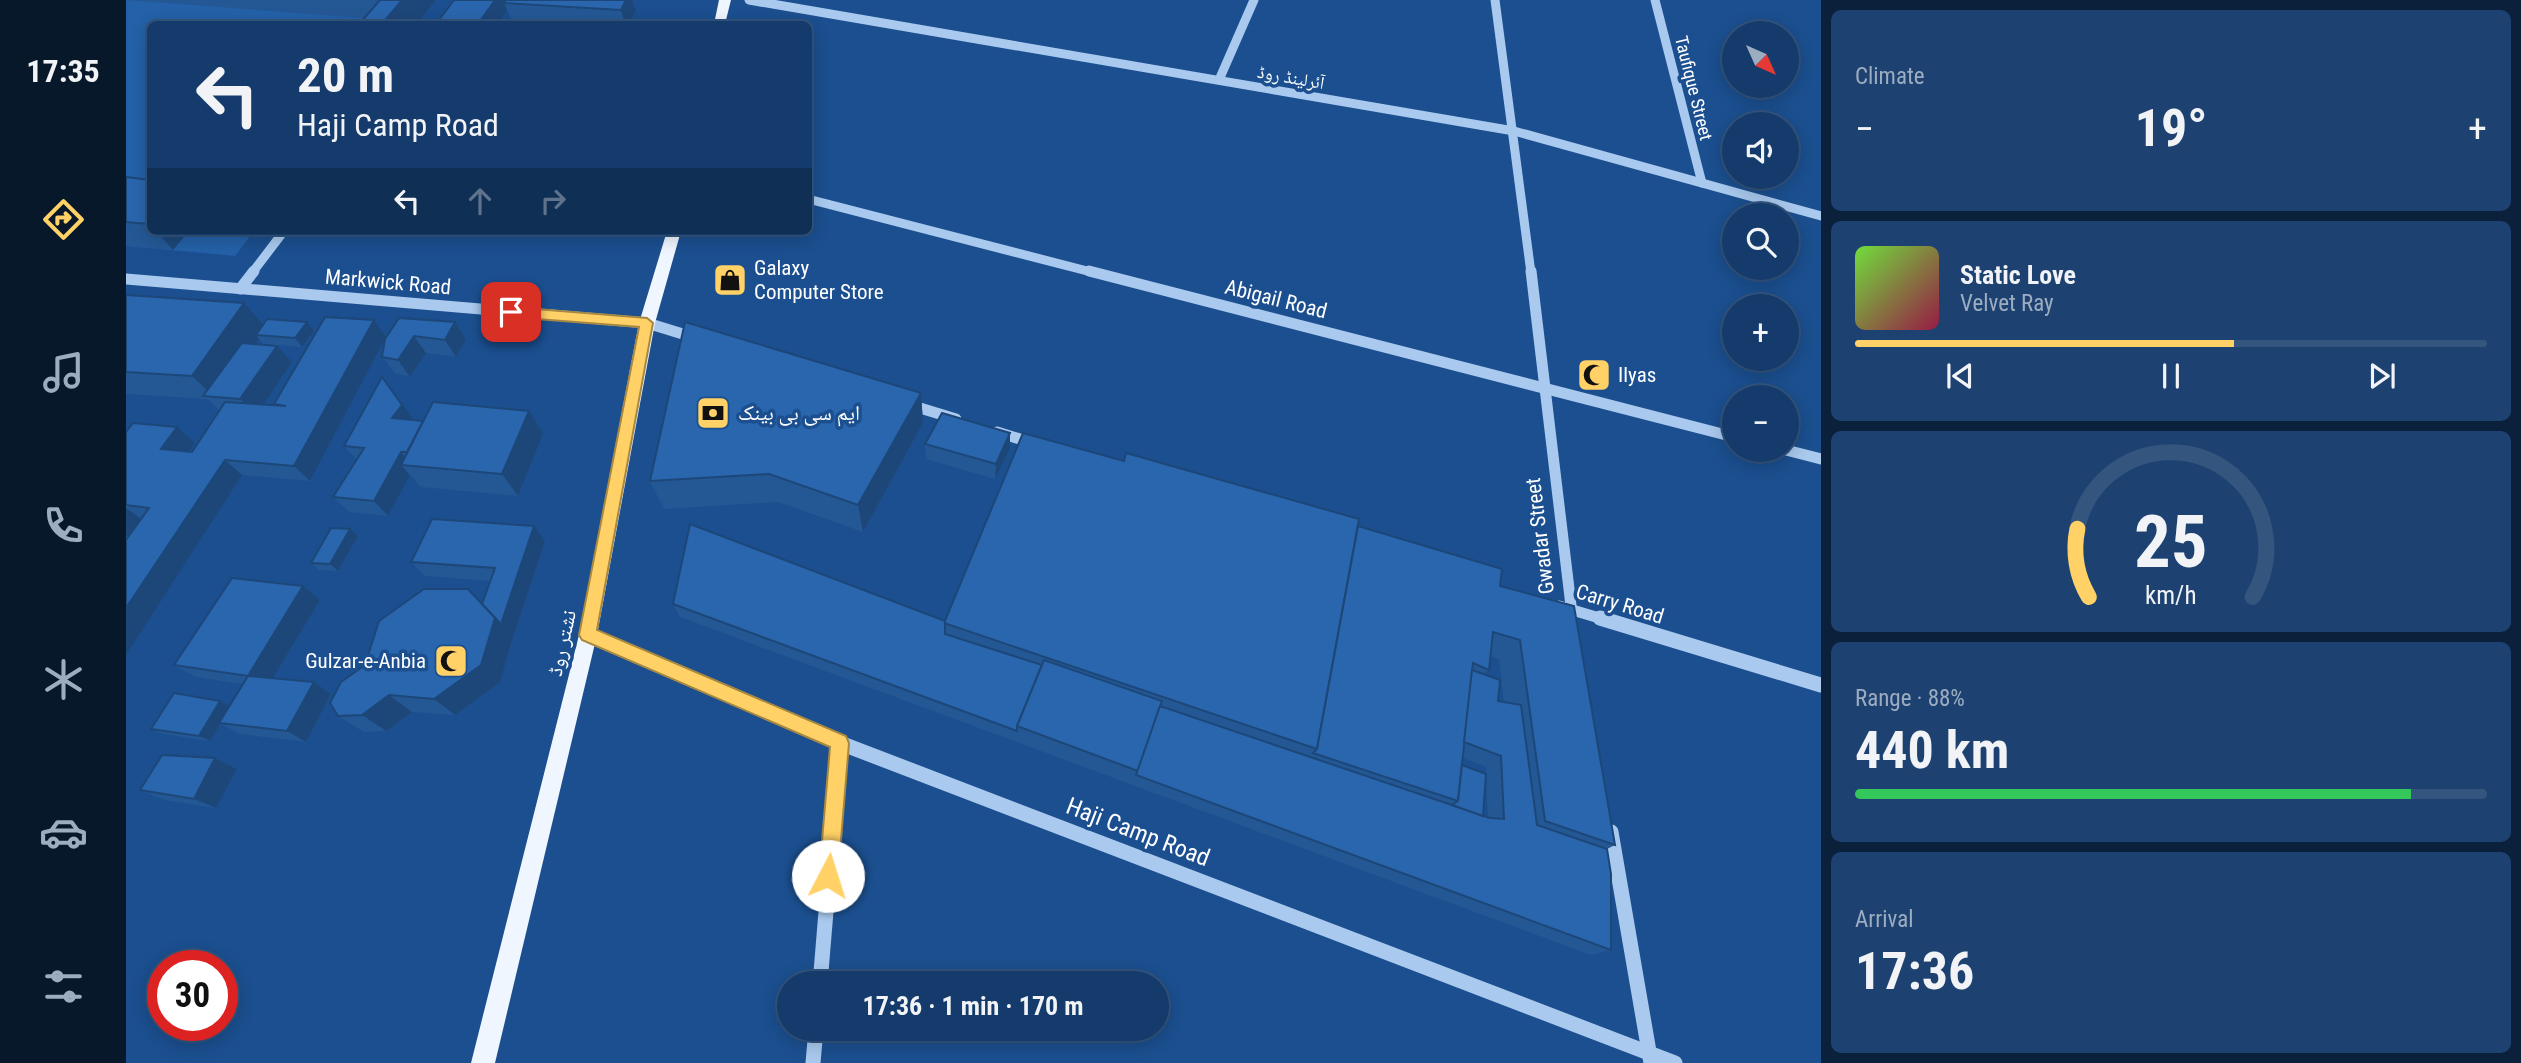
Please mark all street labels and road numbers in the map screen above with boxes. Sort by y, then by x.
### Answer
street label: Taufique Street [1671,34,1717,142]
street label: آئرلینڈ روڈ [1256,61,1327,94]
street label: Markwick Road [324,265,452,299]
street label: Abigail Road [1222,275,1330,323]
street label: Gwadar Street [1521,476,1559,596]
street label: Carry Road [1573,579,1667,629]
street label: نشتر روڈ [543,608,581,678]
street label: Haji Camp Road [1062,792,1214,872]

